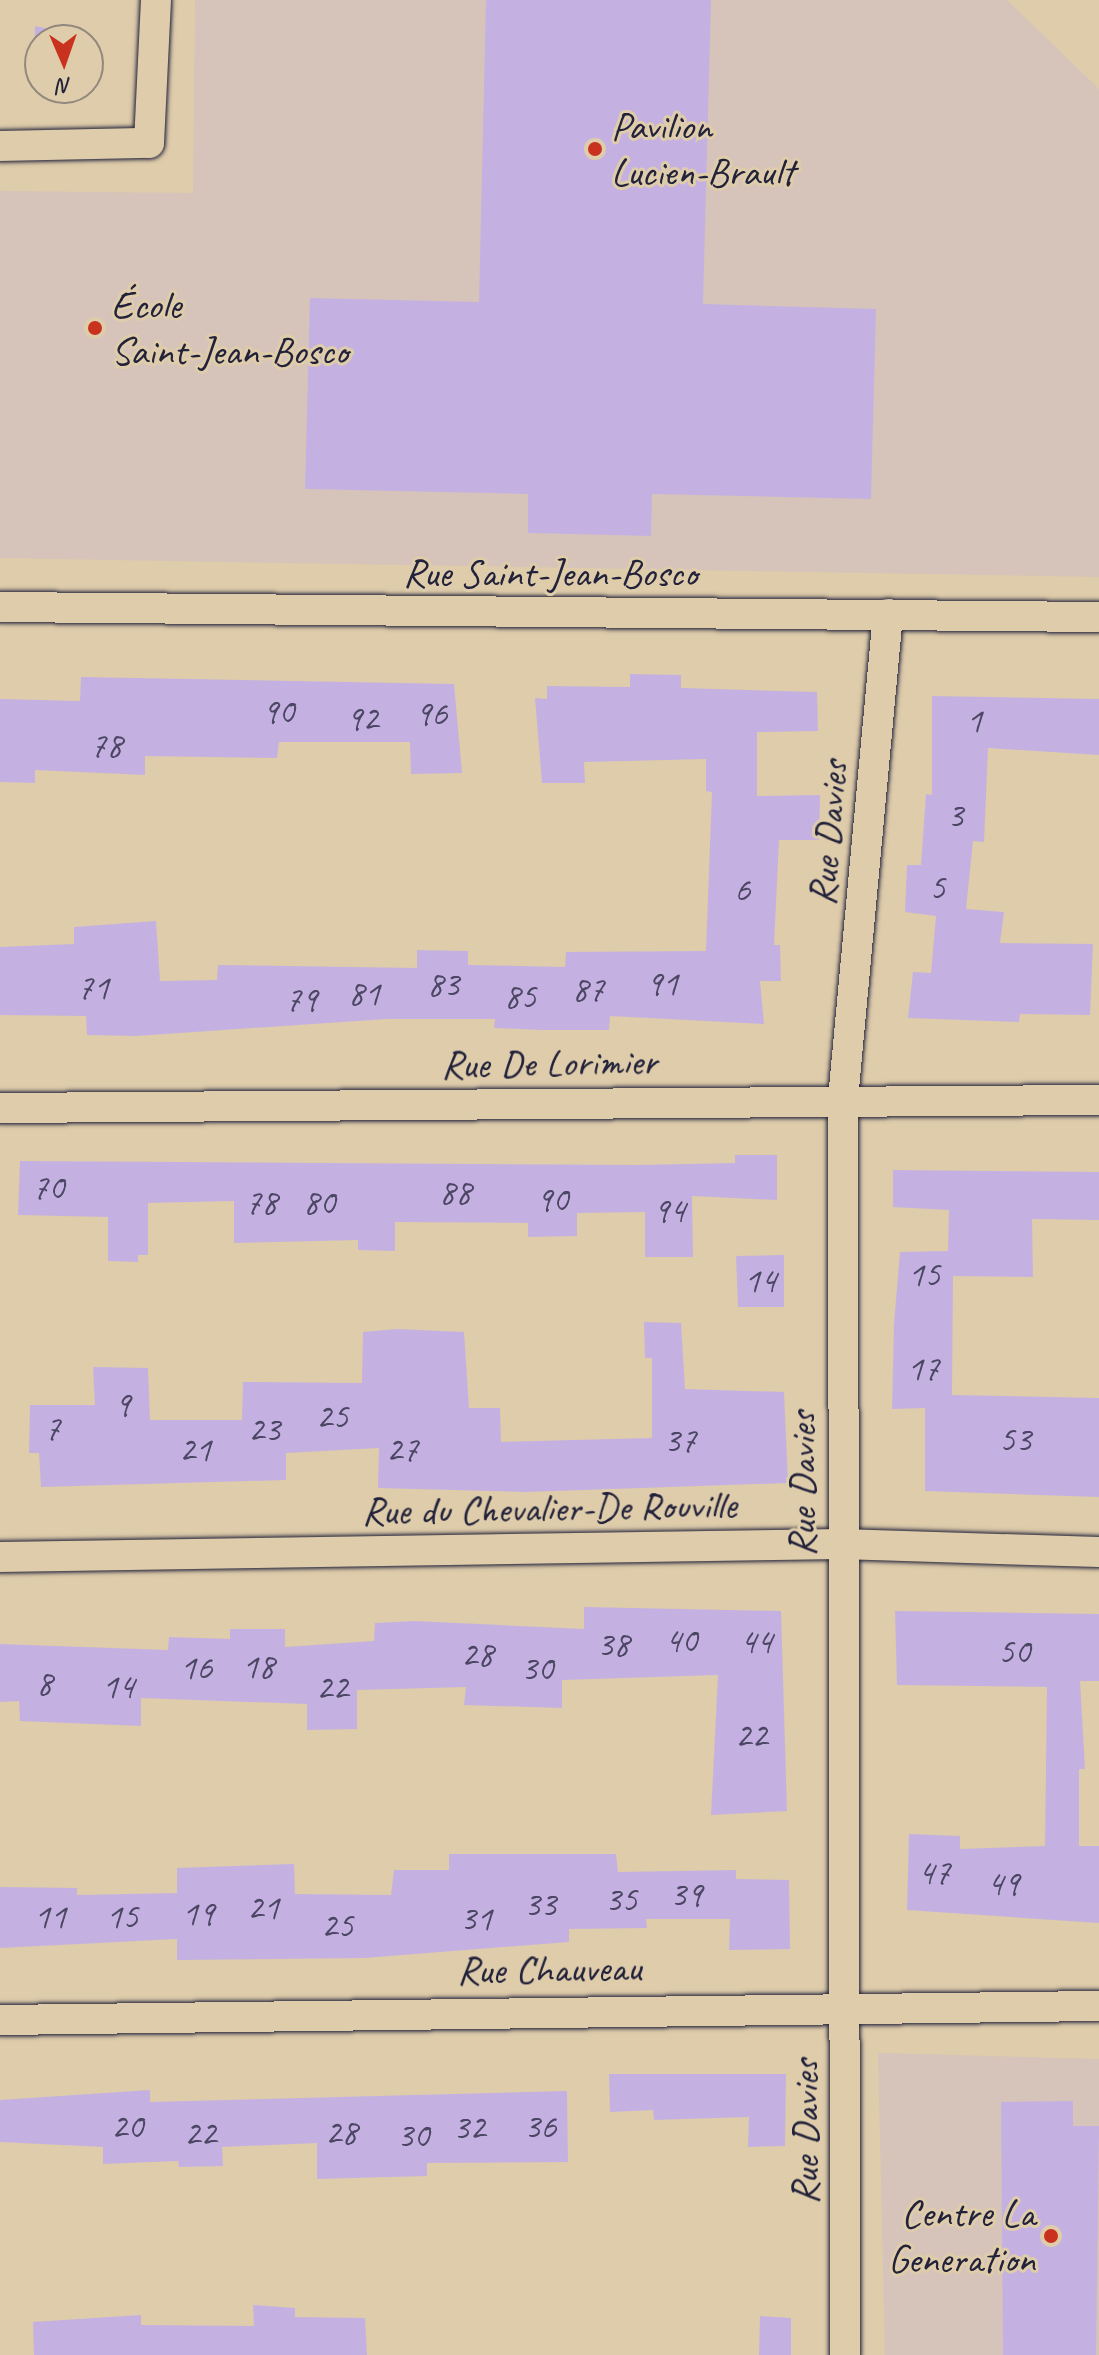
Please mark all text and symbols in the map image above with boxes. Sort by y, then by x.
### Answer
north arrow [24,24,104,104]
text: N [57,72,72,100]
place label: Pavilion Lucien-Brault [611,102,794,196]
marker: Pavilion Lucien-Brault [586,140,604,158]
place label: École Saint-Jean-Bosco [111,281,348,375]
marker: École Saint-Jean-Bosco [86,319,104,337]
street label: Rue Saint-Jean-Bosco [403,549,697,597]
house number: 90 [262,690,294,734]
house number: 96 [415,692,447,736]
house number: 92 [346,697,378,741]
house number: 1 [966,699,982,743]
house number: 78 [90,724,122,768]
street label: Rue Davies [798,759,858,907]
house number: 3 [947,794,963,838]
house number: 5 [929,866,945,910]
house number: 6 [734,868,750,912]
house number: 91 [646,962,678,1006]
house number: 83 [427,963,459,1007]
house number: 71 [77,966,109,1010]
house number: 87 [572,968,604,1012]
house number: 81 [348,972,380,1016]
house number: 85 [504,975,536,1019]
house number: 79 [285,978,317,1022]
street label: Rue De Lorimier [440,1037,658,1089]
house number: 70 [32,1166,64,1210]
house number: 88 [439,1171,471,1215]
house number: 90 [536,1178,568,1222]
house number: 78 [245,1181,277,1225]
house number: 80 [303,1181,335,1225]
house number: 94 [653,1189,685,1233]
house number: 15 [908,1253,940,1297]
house number: 14 [744,1259,776,1303]
house number: 17 [907,1347,939,1391]
house number: 9 [114,1383,130,1427]
house number: 25 [316,1395,348,1439]
house number: 7 [44,1407,60,1451]
house number: 23 [248,1408,280,1452]
street label: Rue Davies [778,1412,826,1556]
house number: 53 [999,1418,1031,1462]
house number: 37 [664,1419,696,1463]
house number: 21 [179,1428,211,1472]
house number: 27 [386,1428,418,1472]
street label: Rue du Chevalier-De Rouville [361,1481,737,1535]
house number: 40 [665,1619,697,1663]
house number: 44 [740,1620,772,1664]
house number: 38 [597,1623,629,1667]
house number: 50 [998,1630,1030,1674]
house number: 28 [461,1633,493,1677]
house number: 18 [242,1645,274,1689]
house number: 16 [180,1646,212,1690]
house number: 30 [521,1647,553,1691]
house number: 8 [36,1662,52,1706]
house number: 14 [102,1665,134,1709]
house number: 22 [316,1666,348,1710]
house number: 22 [735,1714,767,1758]
house number: 47 [918,1851,950,1895]
house number: 49 [987,1862,1019,1906]
house number: 39 [670,1873,702,1917]
house number: 35 [605,1878,637,1922]
house number: 33 [524,1883,556,1927]
house number: 21 [247,1886,279,1930]
house number: 19 [182,1892,214,1936]
house number: 11 [34,1895,66,1939]
house number: 15 [106,1895,138,1939]
house number: 31 [460,1897,492,1941]
house number: 25 [321,1904,353,1948]
street label: Rue Chauveau [456,1943,642,1995]
street label: Rue Davies [781,2060,829,2204]
house number: 20 [111,2105,143,2149]
house number: 36 [524,2105,556,2149]
house number: 32 [453,2106,485,2150]
house number: 28 [325,2111,357,2155]
house number: 22 [184,2112,216,2156]
house number: 30 [397,2114,429,2158]
place label: Centre La Generation [888,2189,1035,2283]
marker: Centre La Generation [1042,2227,1060,2245]

